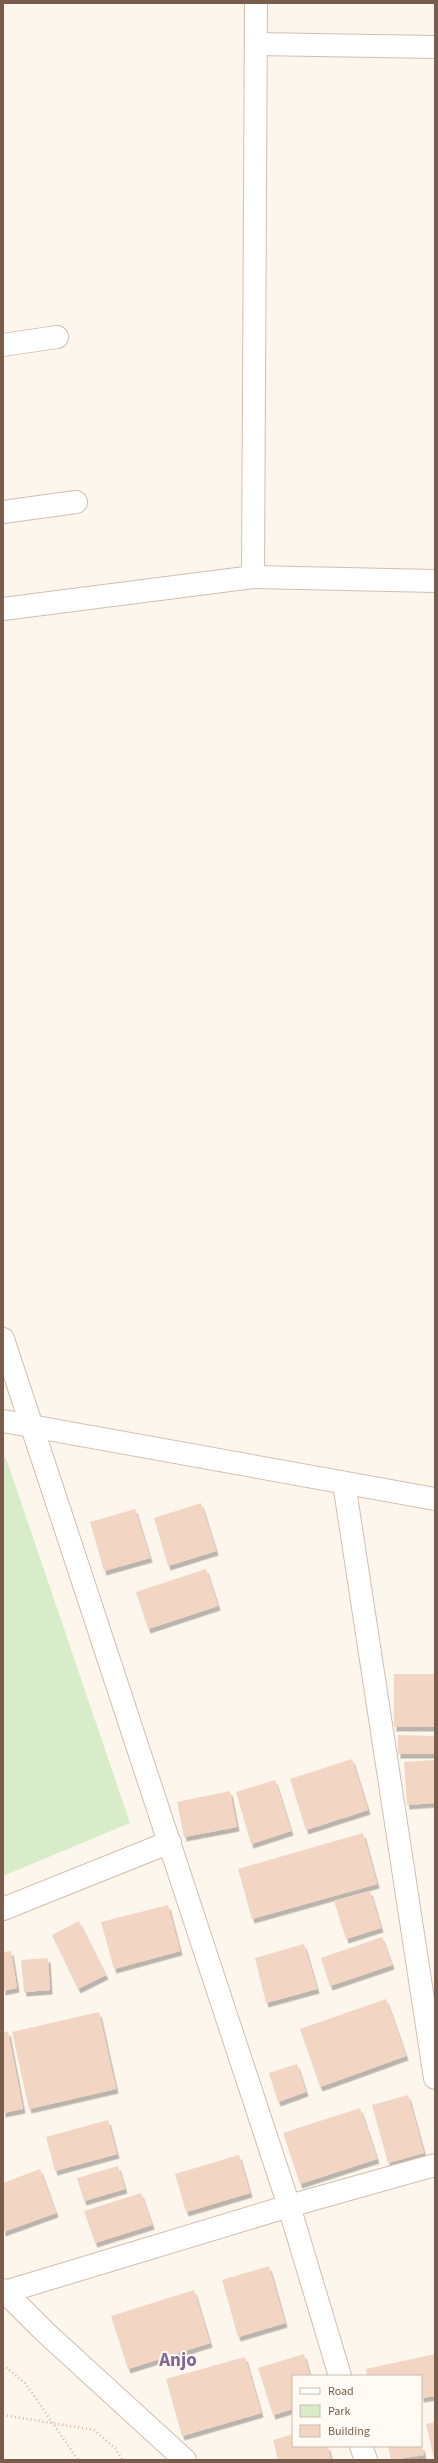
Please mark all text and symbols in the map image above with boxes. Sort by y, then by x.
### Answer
district label: Anjo [158,2347,197,2374]
legend [292,2375,422,2447]
text: Road [328,2383,354,2400]
text: Park [328,2403,350,2420]
text: Building [328,2423,370,2440]

